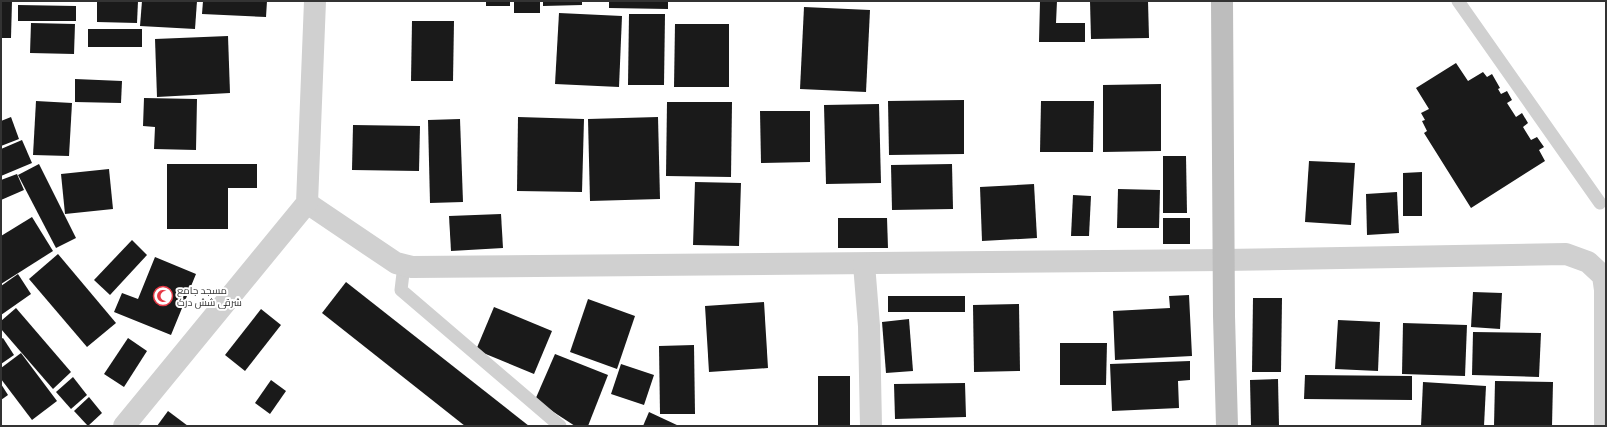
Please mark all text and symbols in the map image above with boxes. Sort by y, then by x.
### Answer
mosque icon: مسجد جامع شرقی شش درک [152,285,174,307]
place label: مسجد جامع شرقی شش درک [177,285,242,309]

